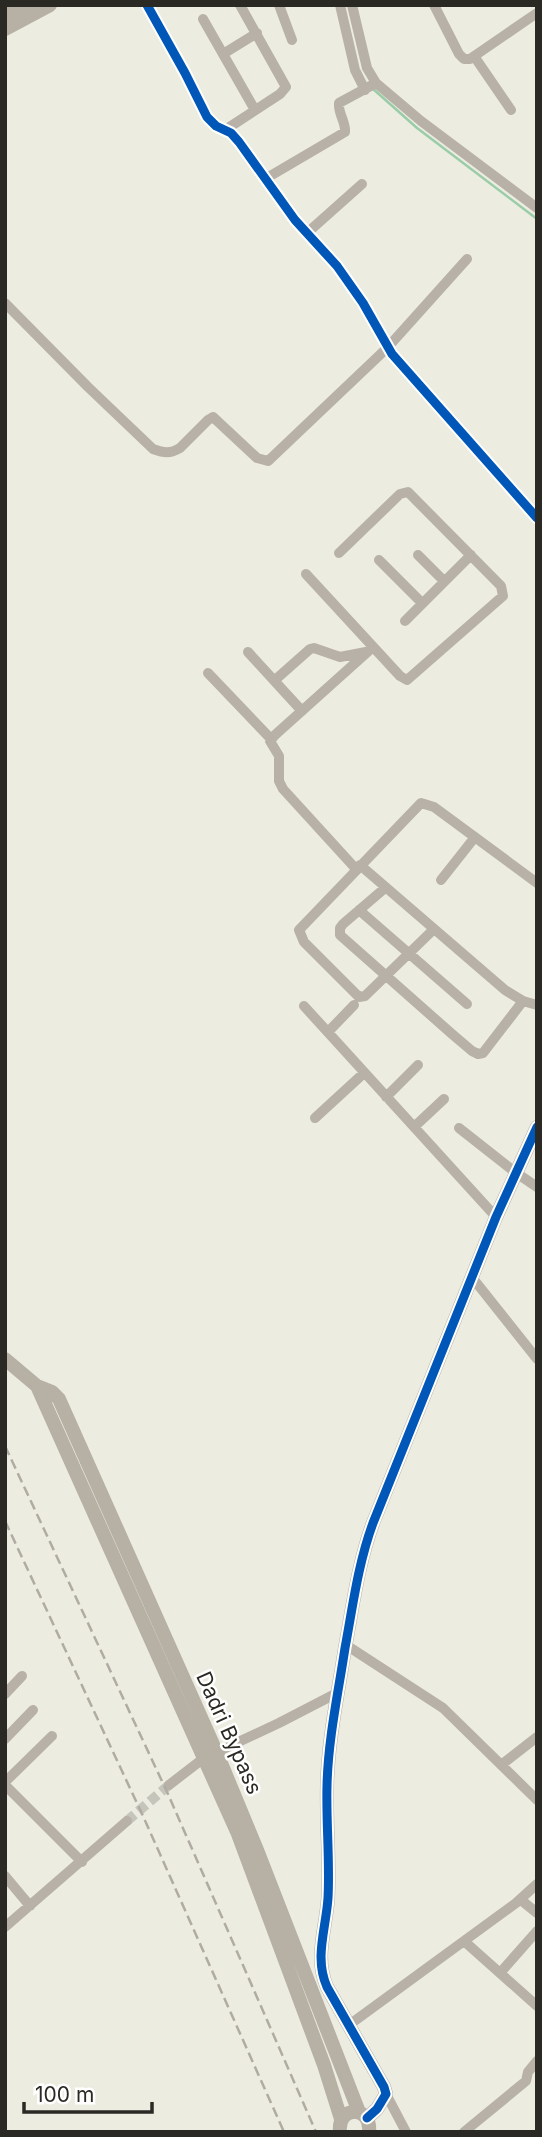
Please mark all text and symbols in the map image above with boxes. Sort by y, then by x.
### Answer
street label: Dadri Bypass [191,1668,268,1798]
scale bar [24,2070,152,2114]
text: 100 m [35,2082,94,2107]

